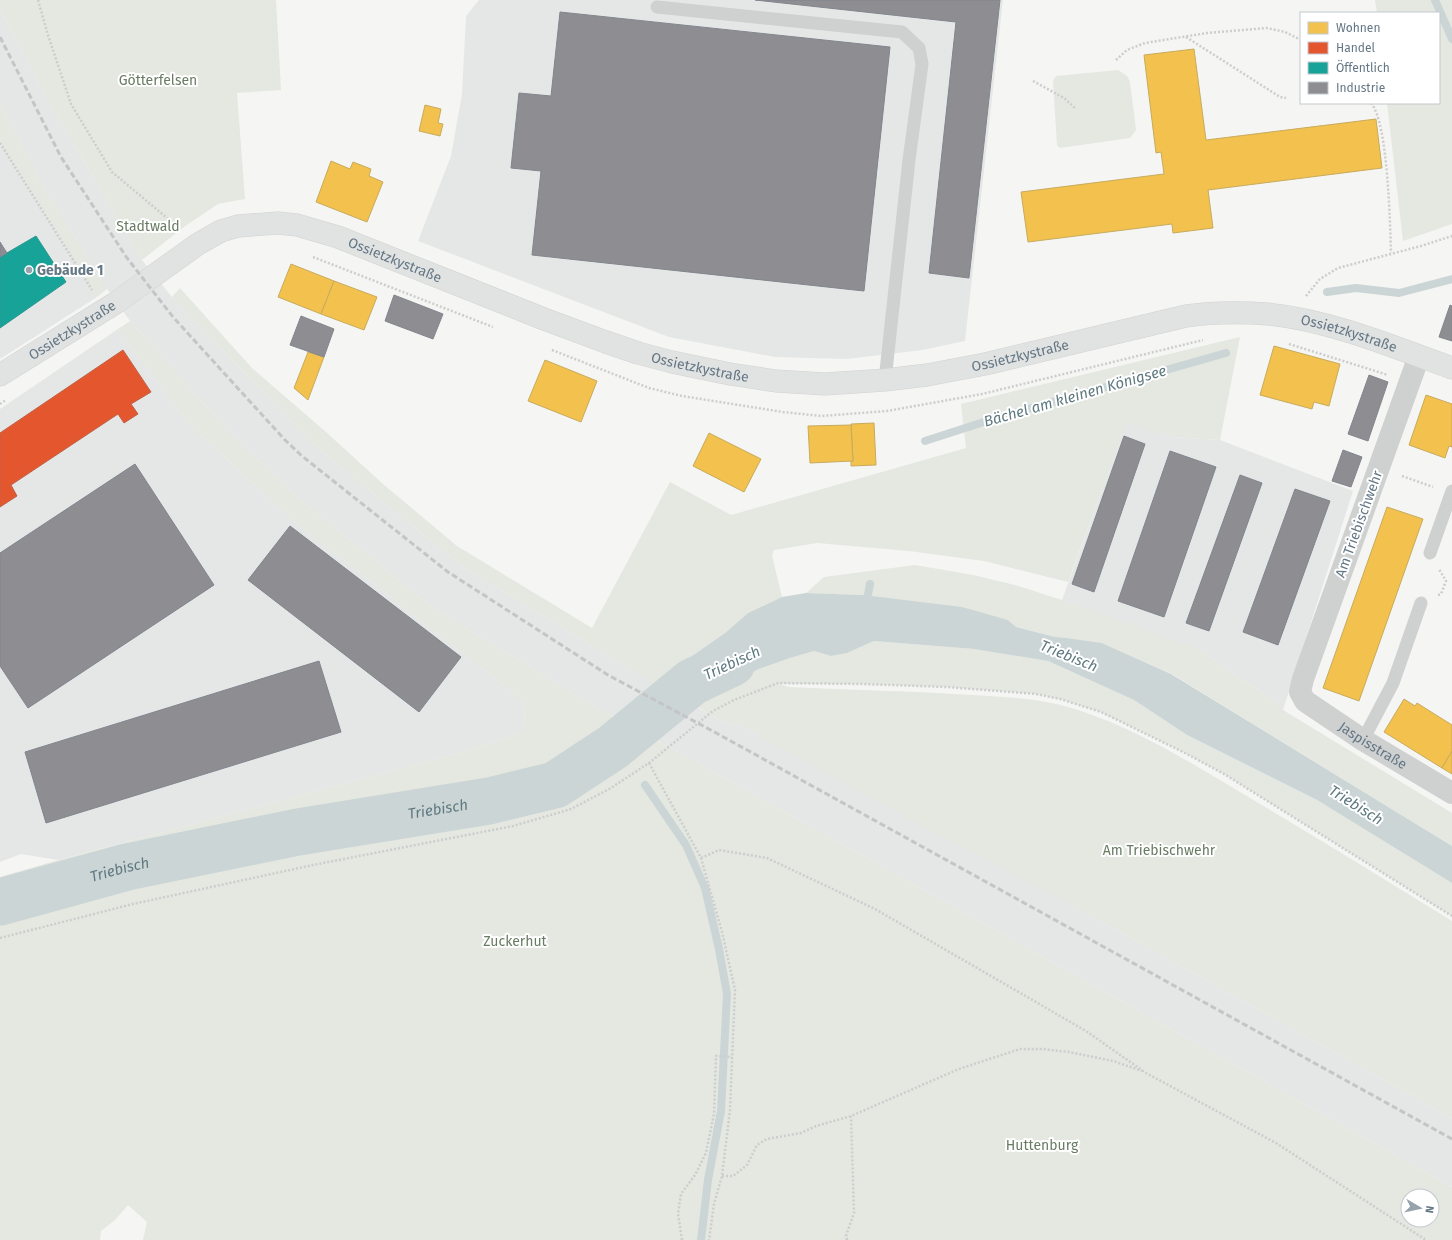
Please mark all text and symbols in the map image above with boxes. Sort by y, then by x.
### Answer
legend [1300,12,1440,104]
text: Wohnen [1336,21,1380,35]
text: Handel [1336,41,1375,55]
text: Öffentlich [1336,59,1390,75]
park label: Götterfelsen [119,72,197,89]
text: Industrie [1336,81,1385,95]
park label: Stadtwald [116,218,180,235]
street label: Ossietzkystraße [346,233,444,286]
place label: Gebäude 1 [37,262,104,279]
marker: Gebäude 1 [24,265,34,275]
street label: Ossietzkystraße [25,296,119,364]
street label: Ossietzkystraße [1299,311,1399,356]
street label: Ossietzkystraße [970,336,1071,375]
street label: Ossietzkystraße [649,348,750,385]
water label: Bächel am kleinen Königsee [982,361,1169,431]
street label: Am Triebischwehr [1332,468,1386,580]
water label: Triebisch [1038,636,1100,676]
water label: Triebisch [701,642,763,684]
street label: Jaspisstraße [1336,718,1410,773]
water label: Triebisch [1326,781,1386,829]
water label: Triebisch [407,796,469,823]
park label: Am Triebischwehr [1103,842,1216,859]
water label: Triebisch [88,854,151,886]
park label: Zuckerhut [483,933,548,950]
park label: Huttenburg [1006,1137,1079,1154]
north arrow [1400,1188,1440,1228]
text: N [1422,1205,1436,1214]

